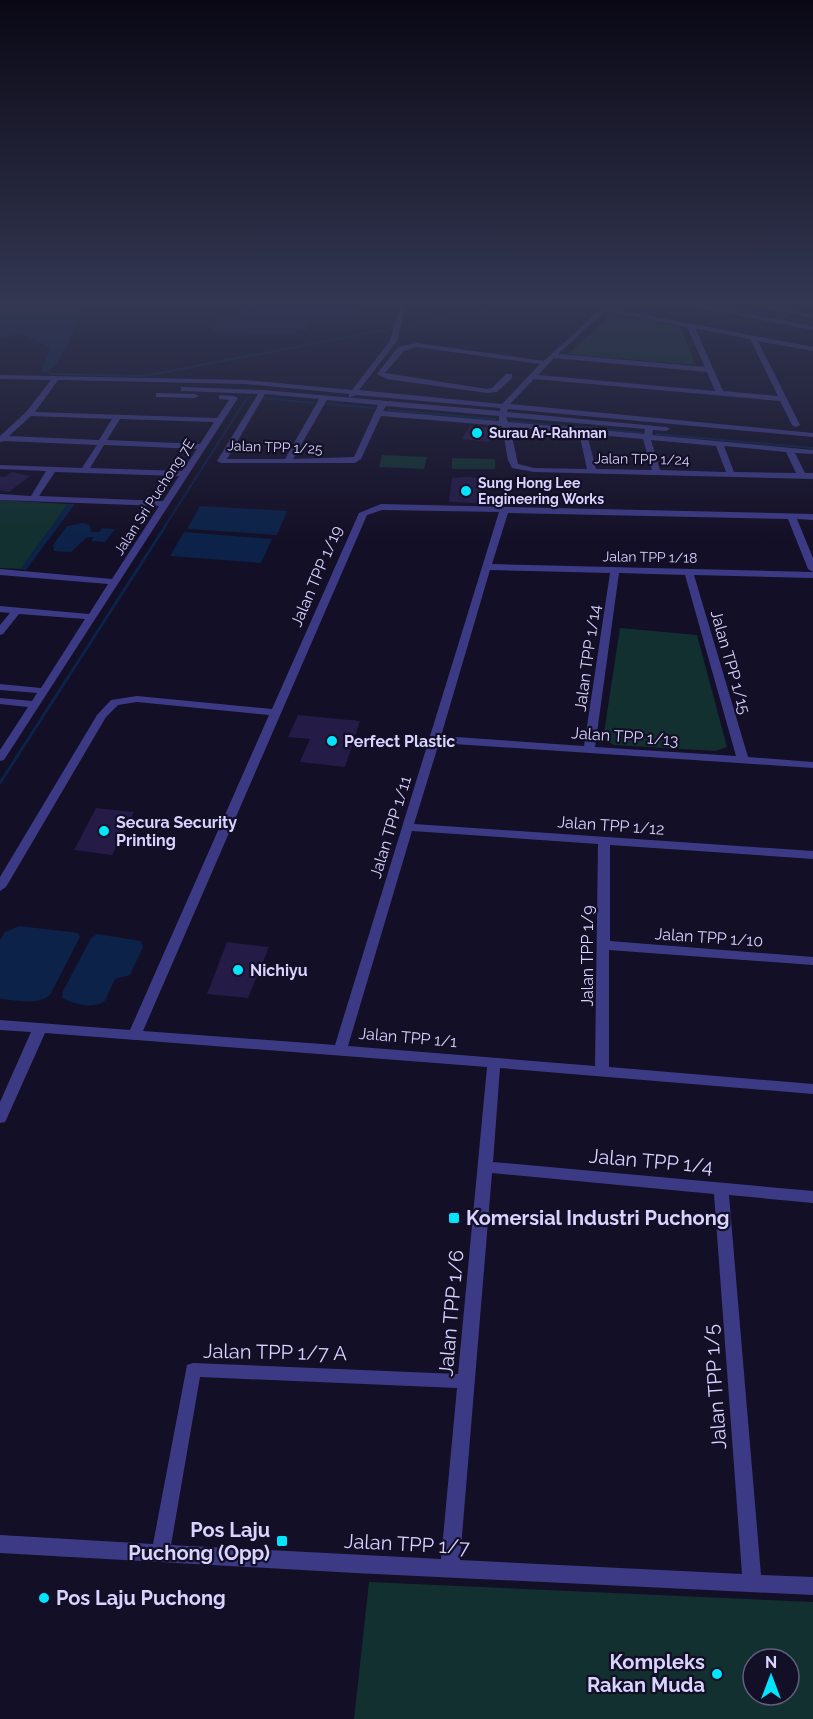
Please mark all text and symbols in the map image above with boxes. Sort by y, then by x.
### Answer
place label: Surau Ar-Rahman [489,425,607,441]
marker: Surau Ar-Rahman [470,426,484,440]
street label: Jalan Sri Puchong 7E [111,436,197,558]
street label: Jalan TPP 1/25 [227,437,323,457]
street label: Jalan TPP 1/24 [594,450,690,468]
place label: Sung Hong Lee Engineering Works [478,475,604,507]
marker: Sung Hong Lee Engineering Works [459,484,473,498]
street label: Jalan TPP 1/19 [287,523,346,630]
street label: Jalan TPP 1/18 [603,548,697,566]
street label: Jalan TPP 1/14 [571,603,604,713]
street label: Jalan TPP 1/15 [707,608,755,717]
street label: Jalan TPP 1/13 [571,723,679,750]
place label: Perfect Plastic [344,732,455,751]
marker: Perfect Plastic [325,734,339,748]
street label: Jalan TPP 1/11 [366,774,415,880]
street label: Jalan TPP 1/12 [557,812,665,839]
place label: Secura Security Printing [116,813,237,850]
marker: Secura Security Printing [97,824,111,838]
street label: Jalan TPP 1/9 [578,905,597,1007]
street label: Jalan TPP 1/10 [654,924,764,951]
place label: Nichiyu [250,961,308,980]
marker: Nichiyu [231,963,245,977]
street label: Jalan TPP 1/1 [358,1024,458,1051]
street label: Jalan TPP 1/4 [588,1144,714,1178]
place label: Komersial Industri Puchong [466,1206,729,1230]
marker: Komersial Industri Puchong [447,1211,461,1225]
street label: Jalan TPP 1/6 [434,1249,468,1377]
street label: Jalan TPP 1/5 [699,1324,731,1450]
street label: Jalan TPP 1/7 A [203,1339,348,1365]
place label: Pos Laju Puchong (Opp) [128,1518,270,1565]
street label: Jalan TPP 1/7 [344,1529,471,1559]
marker: Pos Laju Puchong (Opp) [275,1534,289,1548]
place label: Pos Laju Puchong [56,1586,226,1610]
marker: Pos Laju Puchong [37,1591,51,1605]
north arrow [741,1647,801,1707]
place label: Kompleks Rakan Muda [587,1650,705,1697]
text: N [765,1653,777,1672]
marker: Kompleks Rakan Muda [710,1667,724,1681]

